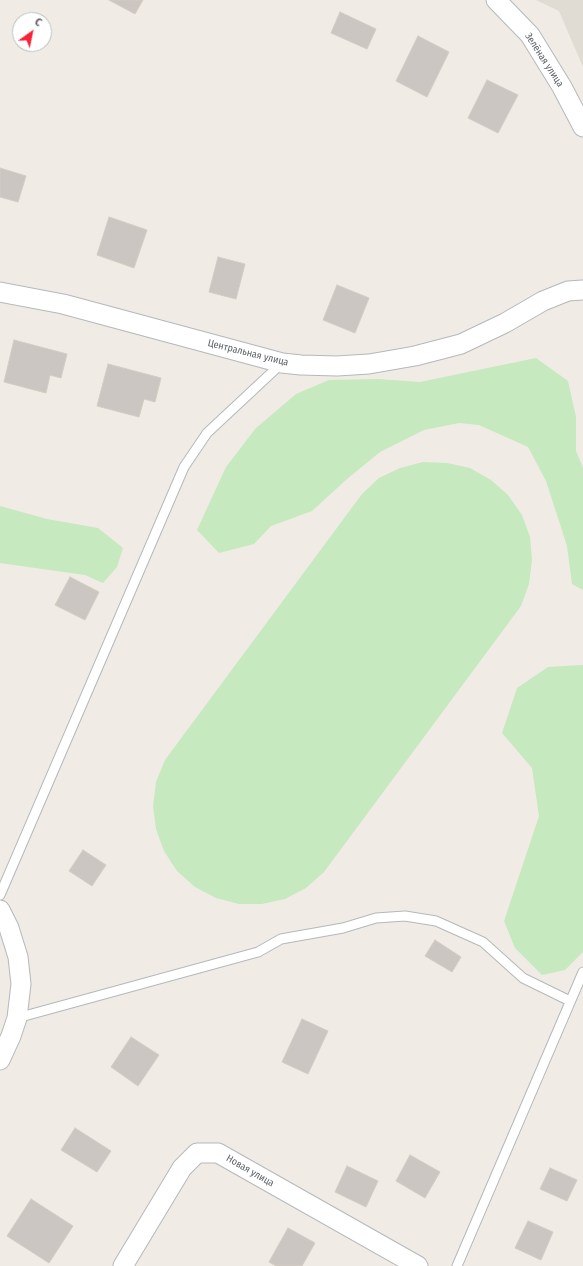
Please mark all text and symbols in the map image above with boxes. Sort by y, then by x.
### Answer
north arrow [12,12,52,52]
text: С [32,15,44,29]
street label: Зелёная улица [522,31,566,89]
street label: Центральная улица [206,337,290,369]
street label: Новая улица [224,1152,276,1190]

